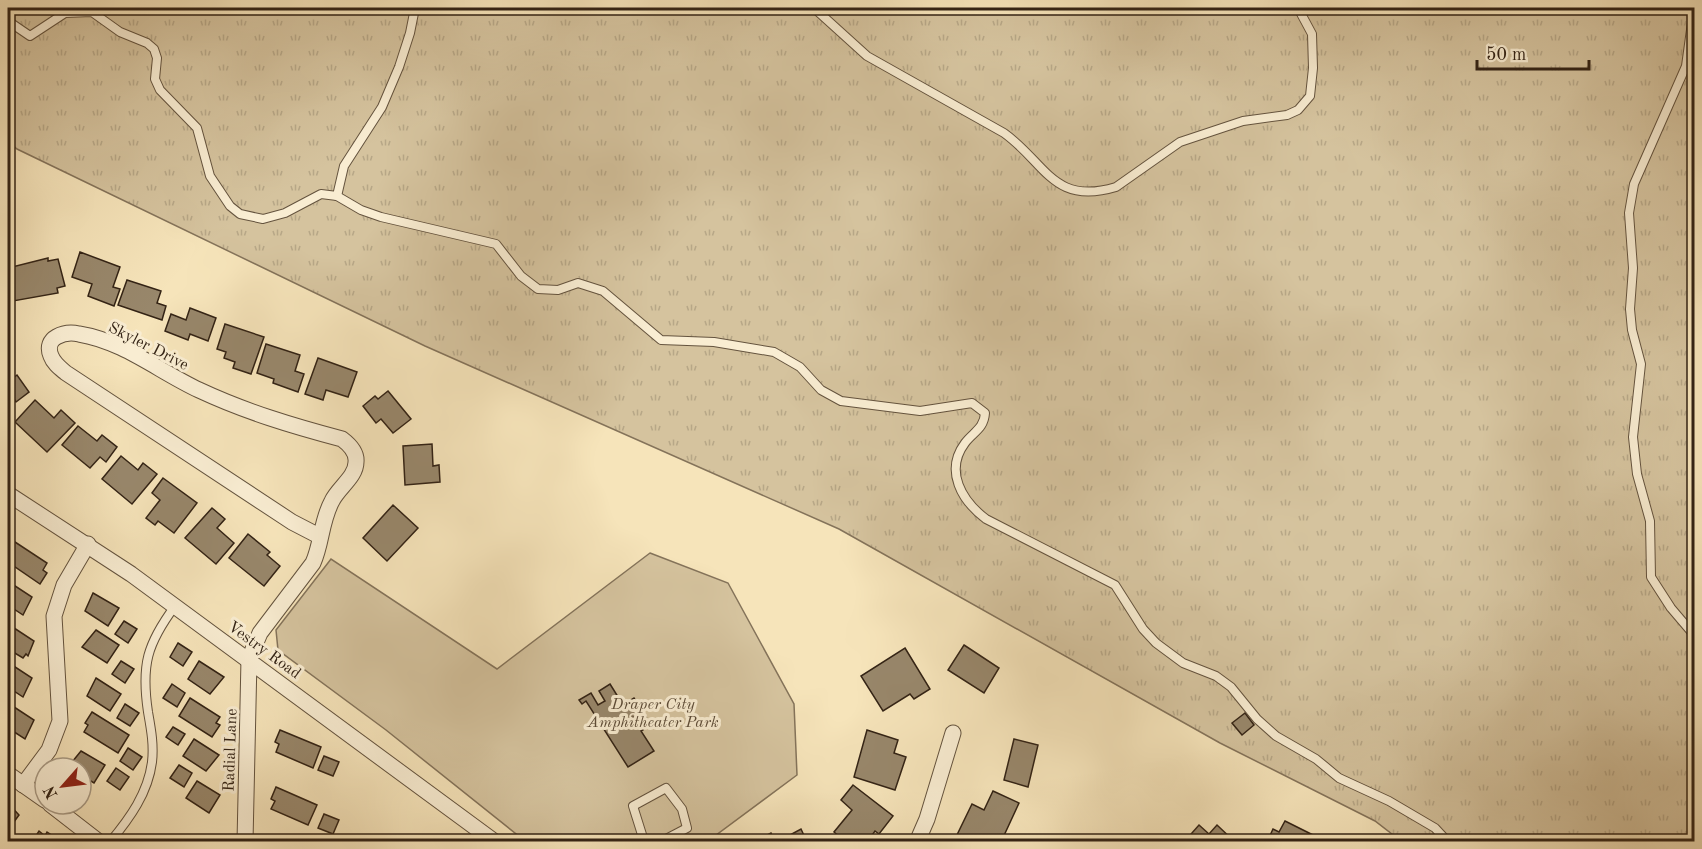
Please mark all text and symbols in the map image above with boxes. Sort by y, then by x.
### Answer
scale bar [1477,33,1590,71]
text: 50 m [1486,46,1526,64]
street label: Skyler Drive [105,320,191,374]
street label: Vestry Road [224,619,303,682]
park label: Draper City Amphitheater Park [586,697,719,731]
street label: Radial Lane [222,708,240,792]
north arrow [33,756,93,816]
text: N [41,782,61,801]

